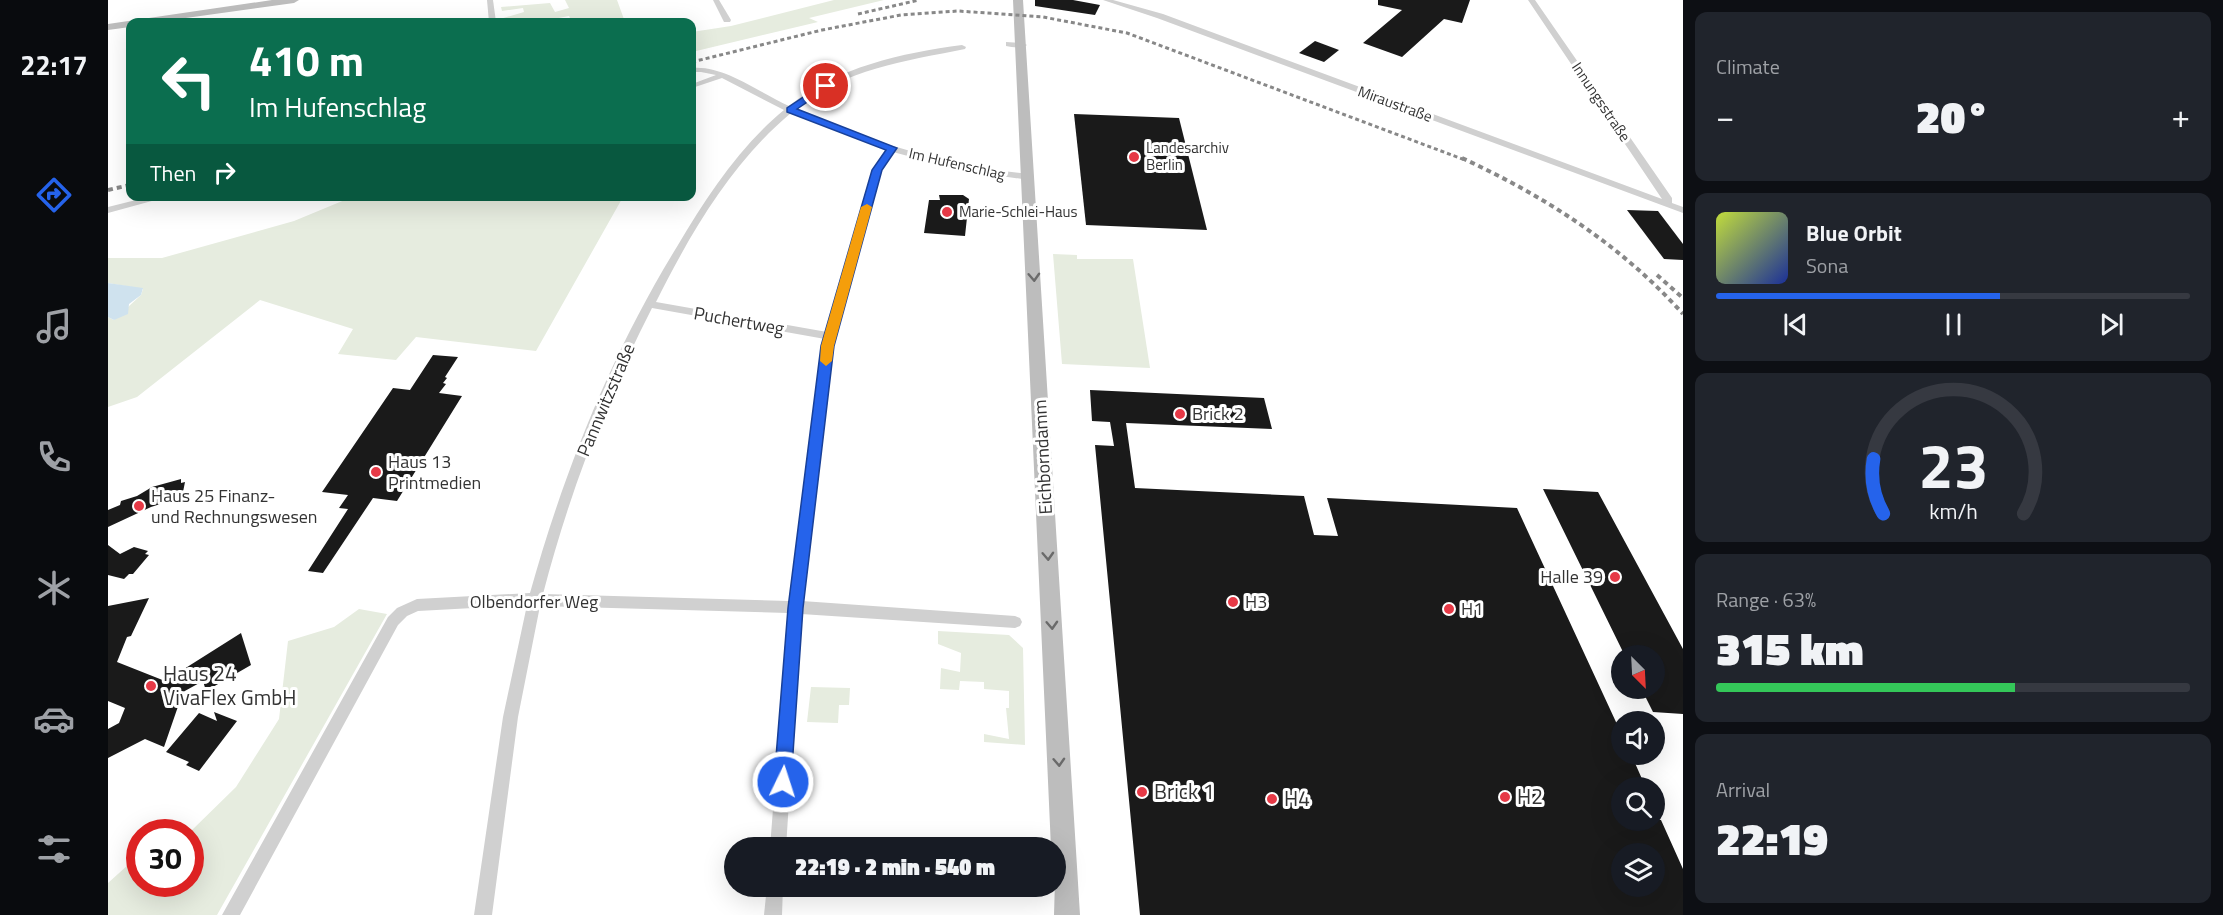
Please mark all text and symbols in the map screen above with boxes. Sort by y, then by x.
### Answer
text: 410 m [249,28,364,92]
icon: left [150,42,228,120]
text: 22:17 [20,44,88,85]
text: Climate [1716,51,1780,82]
street label: Innungsstraße [1566,57,1637,146]
pin [800,60,851,111]
icon: arrive [809,69,842,102]
street label: Miraustraße [1355,79,1436,128]
text: 20° [1916,82,1990,150]
text: Im Hufenschlag [249,86,426,127]
text: − [1716,91,1734,141]
text: + [2172,91,2190,141]
place label: Landesarchiv Berlin [1146,136,1229,176]
street label: Im Hufenschlag [907,141,1008,186]
marker: Landesarchiv Berlin [1127,150,1141,164]
text: Then [150,156,196,190]
icon: right [208,156,241,189]
icon: directions [33,174,75,216]
place label: Marie-Schlei-Haus [959,200,1078,223]
marker: Marie-Schlei-Haus [940,205,954,219]
text: Blue Orbit [1806,216,1902,250]
text: Sona [1806,250,1848,281]
one-way arrow [1027,272,1040,281]
street label: Puchertweg [692,299,786,342]
icon: music [33,305,75,347]
icon: previous [1779,308,1812,341]
icon: pause [1937,308,1970,341]
icon: next [2095,308,2128,341]
street label: Pannwitzstraße [570,339,641,460]
street label: Eichborndamm [1026,399,1059,515]
place label: Brick 2 [1192,400,1244,427]
marker: Brick 2 [1173,407,1187,421]
text: 23 [1918,418,1988,513]
icon: phone [33,436,75,478]
place label: Haus 13 Printmedien [388,448,481,496]
marker: Haus 13 Printmedien [369,465,383,479]
place label: Haus 25 Finanz- und Rechnungswesen [151,482,318,530]
text: km/h [1929,496,1977,528]
marker: Haus 25 Finanz- und Rechnungswesen [132,499,146,513]
one-way arrow [1042,551,1055,560]
place label: Halle 39 [1540,563,1603,590]
icon: climate [33,567,75,609]
marker: Halle 39 [1608,570,1622,584]
text: Range · 63% [1716,584,1816,615]
street label: Olbendorfer Weg [470,588,598,615]
place label: H3 [1245,588,1267,615]
marker: H3 [1226,595,1240,609]
place label: H1 [1461,595,1483,622]
marker: H1 [1442,602,1456,616]
text: 315 km [1716,614,1864,682]
one-way arrow [1045,621,1058,630]
north arrow [1611,645,1665,699]
map controls [1611,645,1665,897]
place label: Haus 24 VivaFlex GmbH [163,657,296,713]
marker: Haus 24 VivaFlex GmbH [144,679,158,693]
icon: car [33,698,75,740]
button: sound [1611,711,1665,765]
position arrow [751,750,815,814]
one-way arrow [1052,757,1065,766]
text: Arrival [1716,774,1770,805]
place label: Brick 1 [1154,775,1214,807]
button: search [1611,777,1665,831]
place label: H2 [1517,780,1543,812]
place label: H4 [1284,782,1310,814]
marker: Brick 1 [1135,785,1149,799]
marker: H2 [1498,790,1512,804]
marker: H4 [1265,792,1279,806]
text: 22:19 [1716,804,1828,872]
speed limit sign: 30 [126,819,204,897]
icon: filters [33,828,75,870]
button: layers [1611,843,1665,897]
text: 22:19 · 2 min · 540 m [795,850,995,884]

